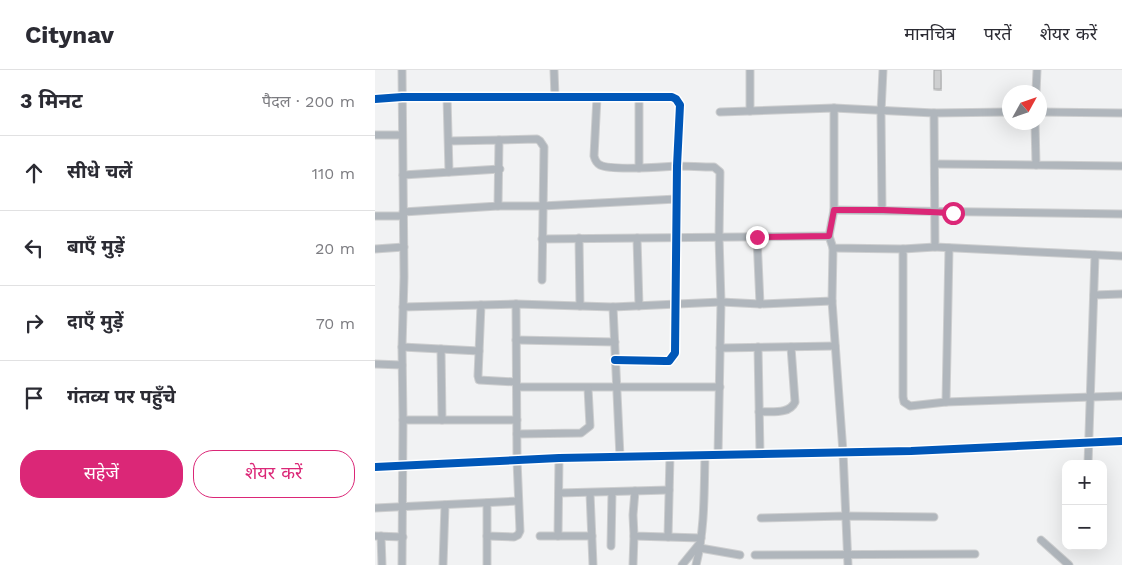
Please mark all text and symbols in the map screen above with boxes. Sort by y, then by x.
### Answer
text: Citynav [25,21,114,49]
text: मानचित्र [904,23,956,44]
text: परतें [984,23,1012,44]
text: शेयर करें [1040,23,1097,44]
north arrow [1002,85,1047,130]
text: 3 मिनट [20,88,83,113]
text: पैदल · 200 m [262,92,355,111]
icon: ahead [20,159,48,187]
text: सीधे चलें [67,160,132,183]
text: 110 m [312,164,355,183]
route start [942,202,965,225]
route end [746,226,769,249]
icon: left [20,234,48,262]
text: बाएँ मुड़ें [67,235,125,258]
text: 20 m [315,239,355,258]
icon: right [20,309,48,337]
text: दाएँ मुड़ें [67,310,123,333]
text: 70 m [316,314,355,333]
icon: arrive [20,384,48,412]
text: गंतव्य पर पहुँचे [67,385,176,408]
button: सहेजें [20,450,183,498]
button: शेयर करें [193,450,355,498]
map controls [1062,460,1107,550]
button: + [1062,460,1107,505]
button: − [1062,505,1107,550]

